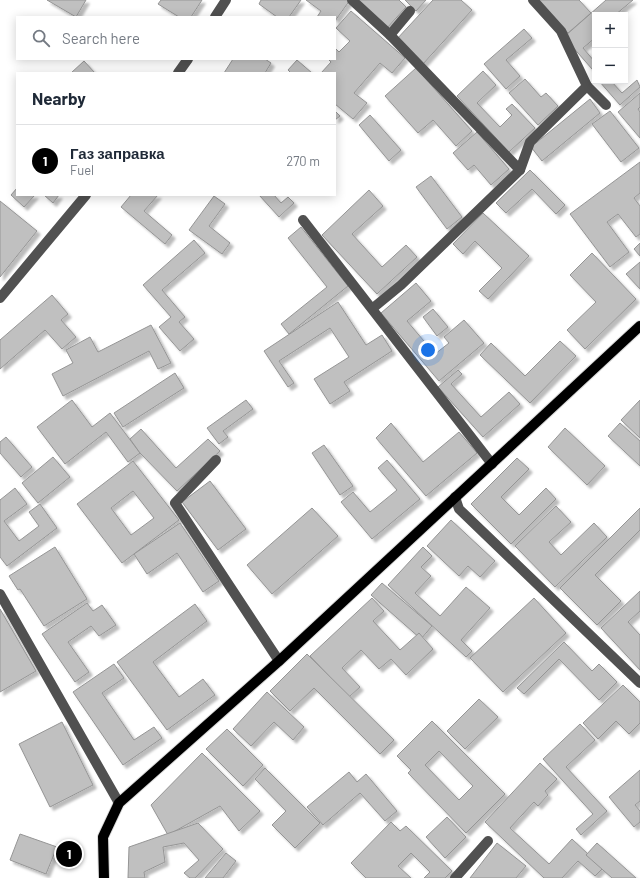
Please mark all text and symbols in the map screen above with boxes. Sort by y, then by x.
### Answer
map controls [592,12,628,84]
button: + [592,12,628,48]
search box [16,16,336,60]
icon: search [30,27,52,49]
text: Search here [62,29,140,47]
button: − [592,48,628,84]
text: Nearby [32,88,86,108]
text: Газ заправка [70,144,165,162]
text: 1 [43,153,47,169]
text: 270 m [286,153,320,169]
text: Fuel [70,162,94,178]
your location [418,340,438,360]
pin: 1 [56,839,82,869]

